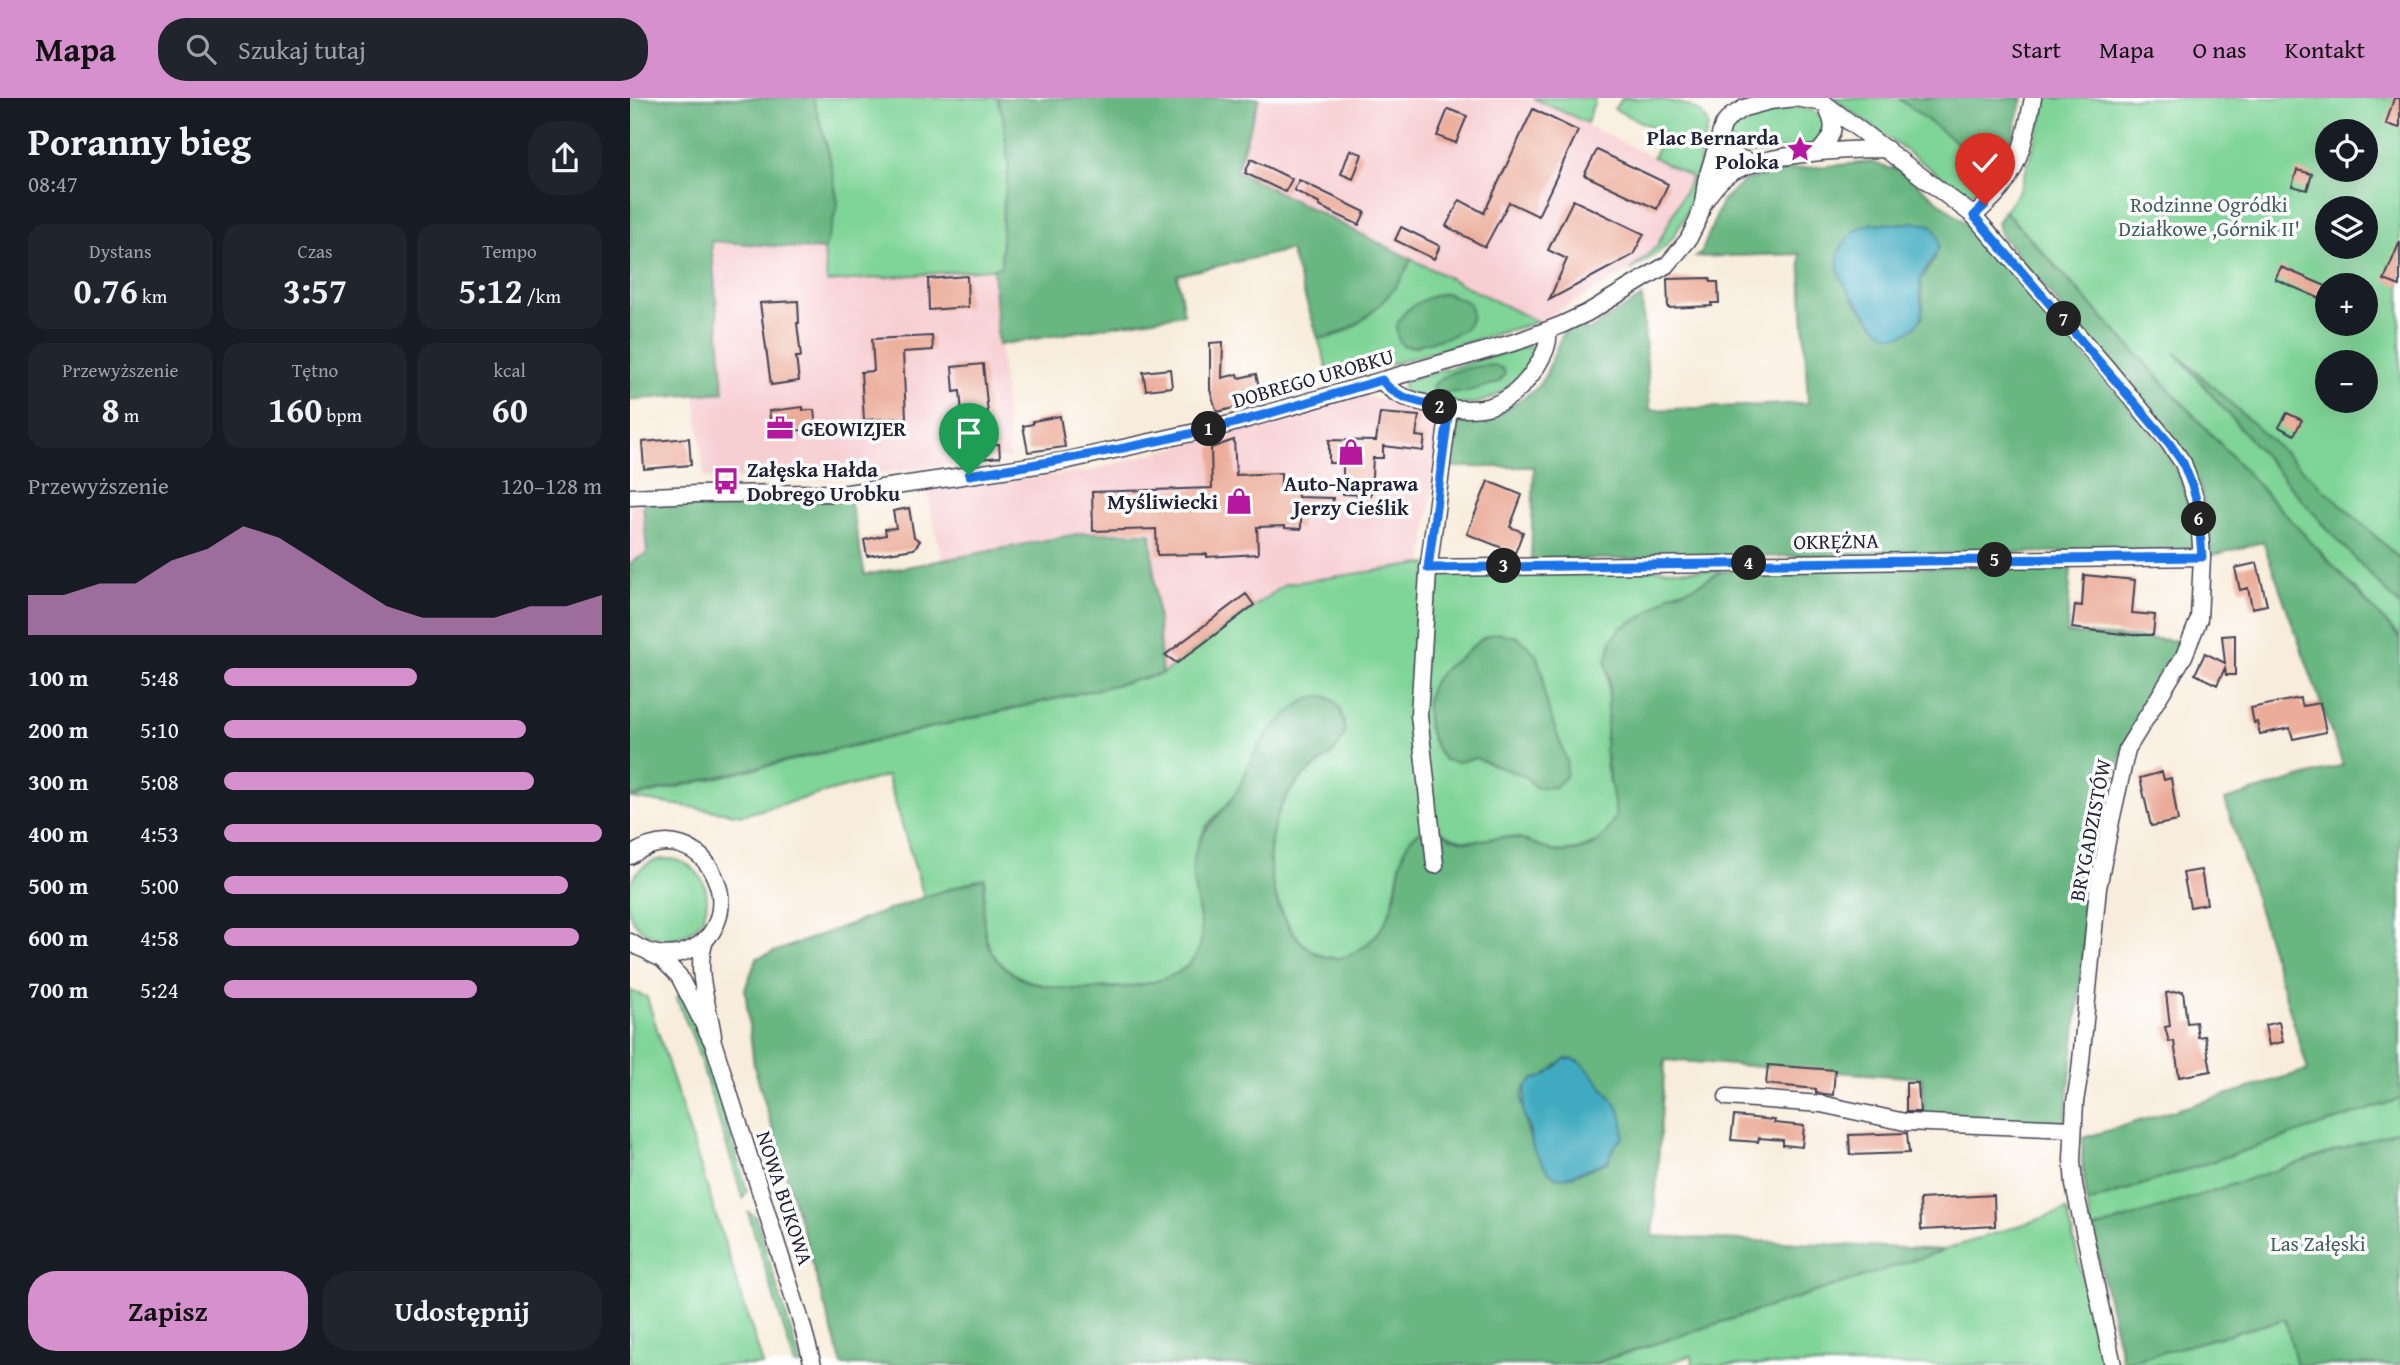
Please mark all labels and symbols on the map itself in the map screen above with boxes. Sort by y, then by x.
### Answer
place label: Plac Bernarda Poloka [1647,122,1779,177]
pin [1955,133,2015,205]
place icon: Plac Bernarda Poloka [1785,134,1815,164]
park label: Rodzinne Ogródki Działkowe ,Górnik II' [2118,189,2300,244]
pin: 7 [2046,302,2082,336]
street label: DOBREGO UROBKU [1229,340,1398,416]
pin: 2 [1422,390,1458,424]
pin [939,403,999,475]
pin: 1 [1192,412,1226,446]
office icon: GEOWIZJER [765,413,795,443]
place label: GEOWIZJER [801,413,907,444]
shop icon: Auto-Naprawa Jerzy Cieślik [1336,437,1366,467]
place label: Załęska Hałda Dobrego Urobku [747,454,900,509]
bus stop icon: Załęska Hałda Dobrego Urobku [711,466,741,496]
place label: Auto-Naprawa Jerzy Cieślik [1284,468,1418,523]
place label: Myśliwiecki [1107,486,1218,517]
shop icon: Myśliwiecki [1224,486,1254,516]
pin: 6 [2182,502,2216,536]
street label: OKRĘŻNA [1793,525,1879,557]
pin: 5 [1978,542,2012,578]
pin: 4 [1732,546,1766,580]
pin: 3 [1486,548,1522,584]
street label: BRYGADZISTÓW [2061,756,2119,904]
street label: NOWA BUKOWA [749,1127,821,1269]
park label: Las Załęski [2270,1228,2366,1259]

